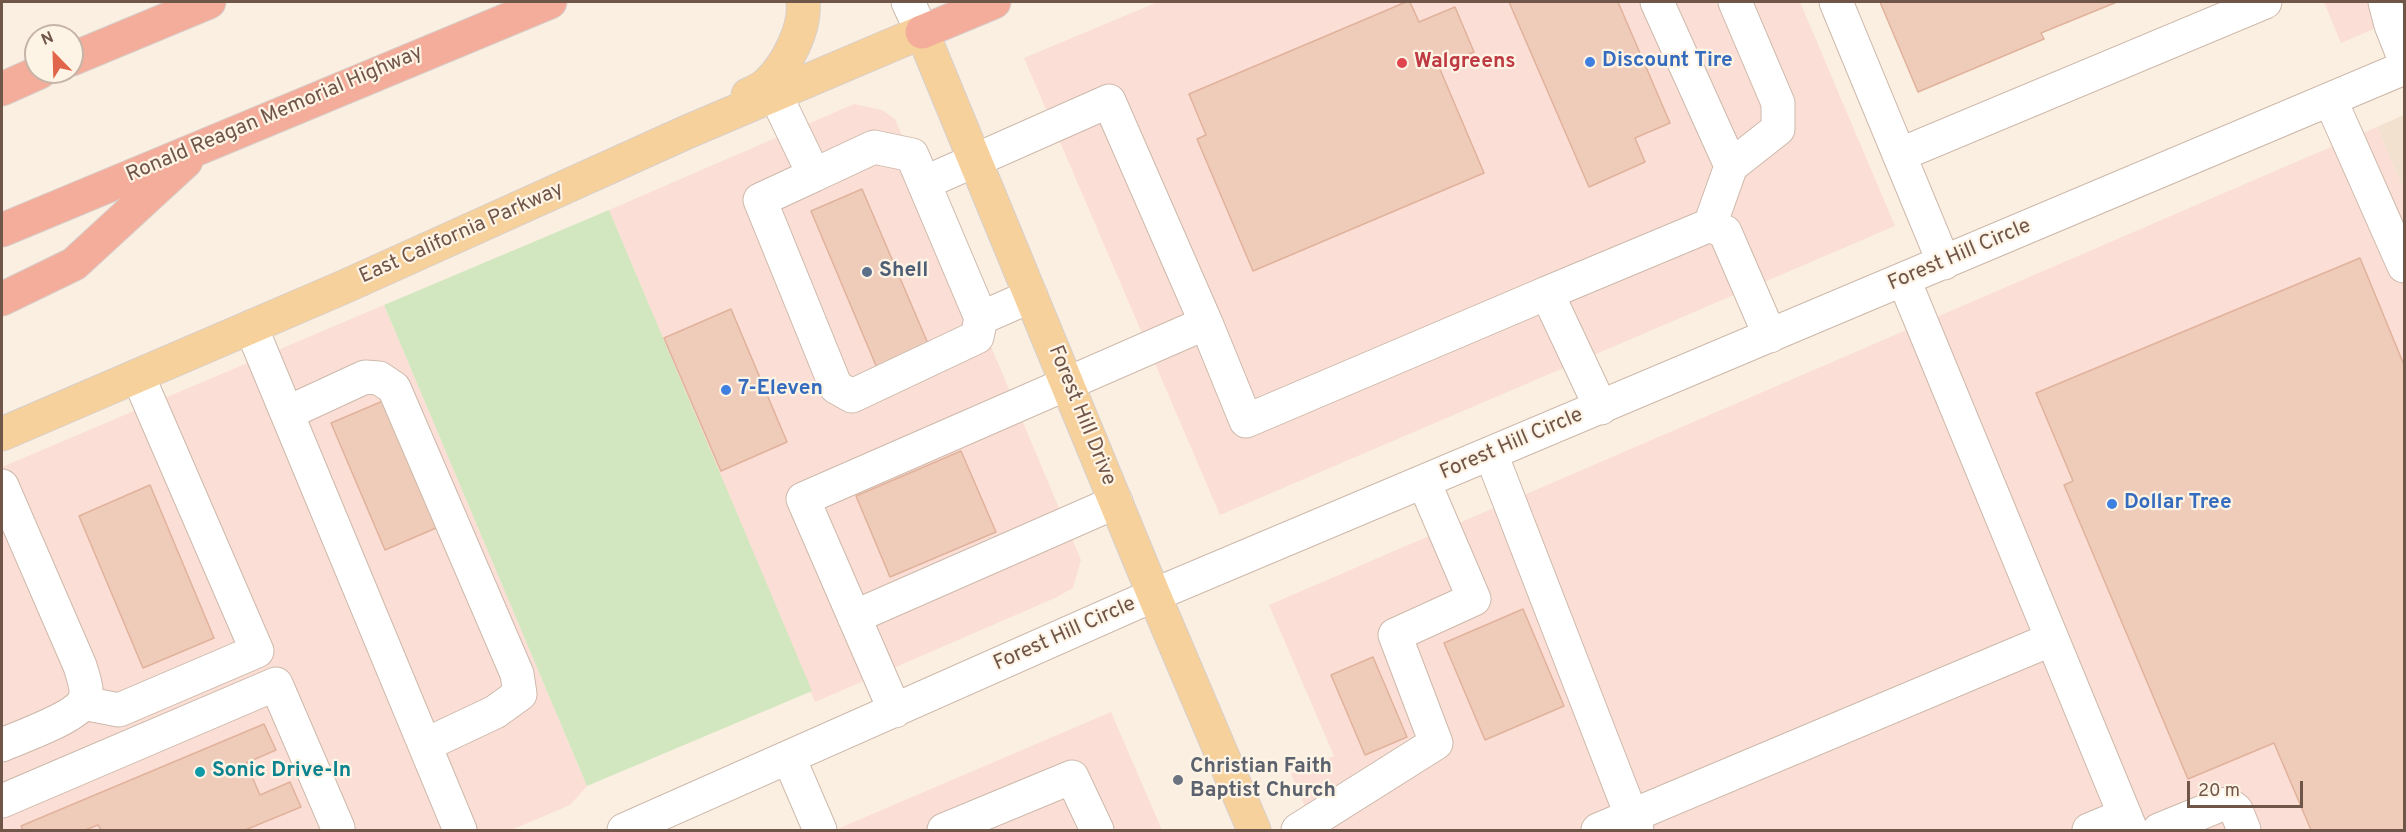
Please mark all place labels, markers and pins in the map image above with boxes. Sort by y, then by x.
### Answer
place label: Discount Tire [1602,49,1733,75]
place label: Walgreens [1414,50,1516,76]
marker: Discount Tire [1583,55,1597,69]
marker: Walgreens [1395,56,1409,70]
place label: Shell [879,259,928,285]
marker: Shell [860,265,874,279]
place label: 7-Eleven [738,377,823,403]
marker: 7-Eleven [719,383,733,397]
place label: Dollar Tree [2124,491,2232,517]
marker: Dollar Tree [2105,497,2119,511]
place label: Christian Faith Baptist Church [1190,755,1336,805]
place label: Sonic Drive-In [212,759,351,785]
marker: Sonic Drive-In [193,765,207,779]
marker: Christian Faith Baptist Church [1171,773,1185,787]

